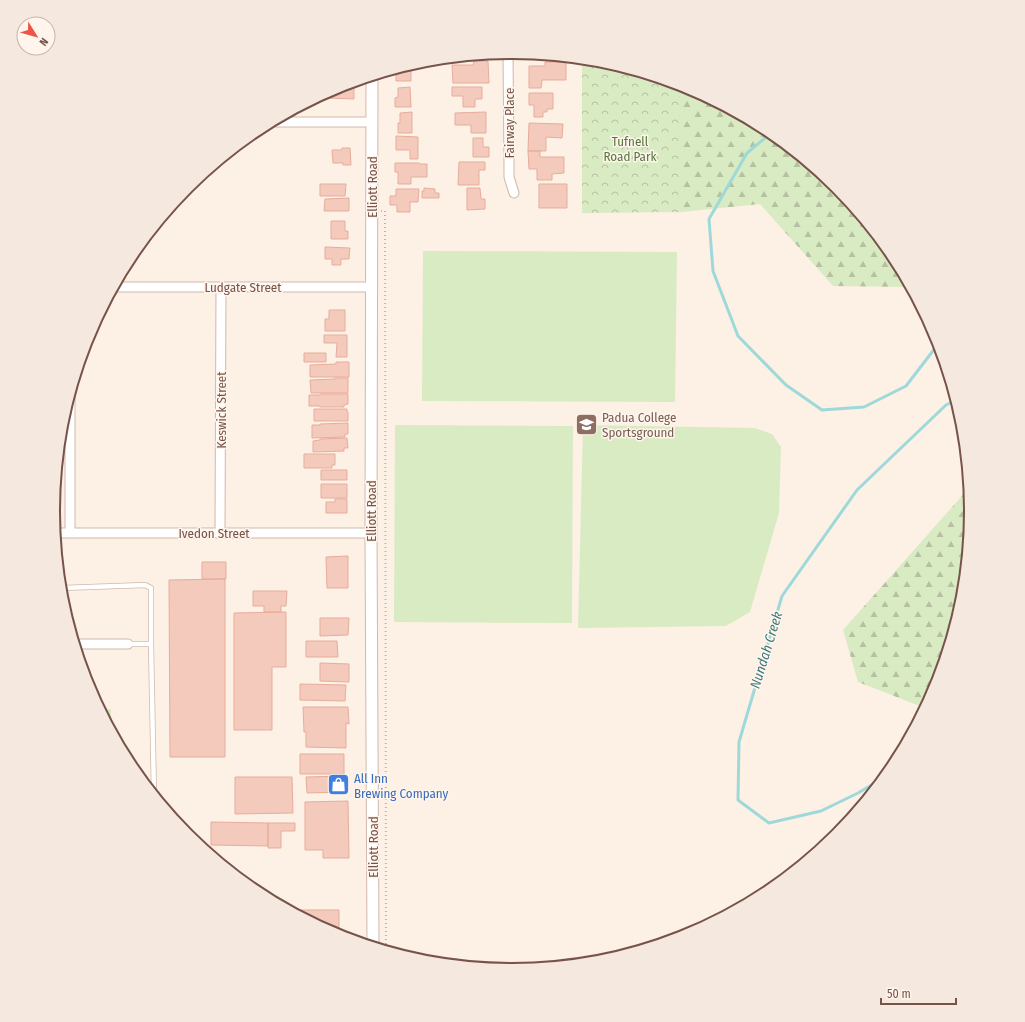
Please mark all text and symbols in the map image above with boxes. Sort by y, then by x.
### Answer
north arrow [16,16,56,56]
text: N [36,35,51,48]
street label: Fairway Place [502,88,517,158]
park label: Tufnell Road Park [603,134,657,164]
street label: Elliott Road [365,156,380,218]
street label: Ludgate Street [204,280,282,295]
street label: Keswick Street [214,371,229,449]
place label: Padua College Sportsground [602,410,676,440]
school or university icon: Padua College Sportsground [574,411,600,437]
street label: Elliott Road [364,480,379,542]
street label: Ivedon Street [178,526,250,541]
water label: Nundah Creek [747,609,786,691]
place label: All Inn Brewing Company [354,771,449,801]
shop icon: All Inn Brewing Company [326,772,352,798]
street label: Elliott Road [366,816,381,878]
scale bar [881,980,956,1006]
text: 50 m [887,987,911,1001]

